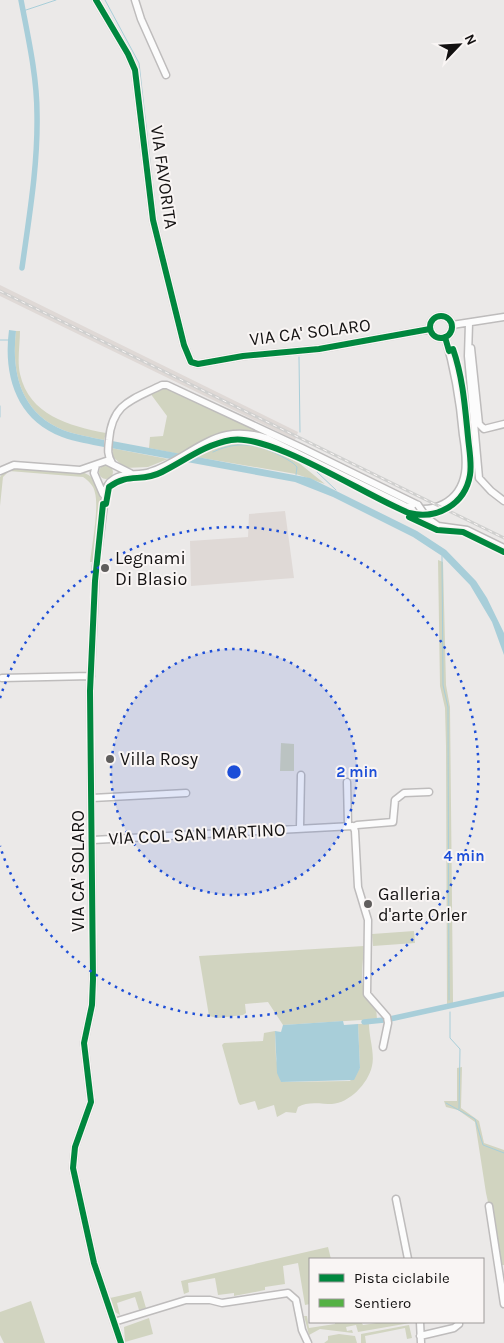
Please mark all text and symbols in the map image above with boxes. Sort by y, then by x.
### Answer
north arrow [434,20,484,70]
text: N [461,32,480,48]
street label: VIA FAVORITA [146,124,182,230]
street label: VIA CA' SOLARO [248,314,372,350]
place label: Legnami Di Blasio [115,547,187,590]
marker: Legnami Di Blasio [99,562,111,574]
place label: Villa Rosy [120,748,199,770]
marker: Villa Rosy [104,753,116,765]
centre of rings [225,763,243,781]
text: 2 min [336,763,378,781]
street label: VIA CA' SOLARO [67,810,89,932]
street label: VIA COL SAN MARTINO [108,818,286,850]
text: 4 min [443,847,485,865]
place label: Galleria d'arte Orler [378,883,467,926]
marker: Galleria d'arte Orler [362,898,374,910]
legend [309,1258,484,1323]
text: Pista ciclabile [354,1269,450,1287]
text: Sentiero [354,1294,411,1312]

